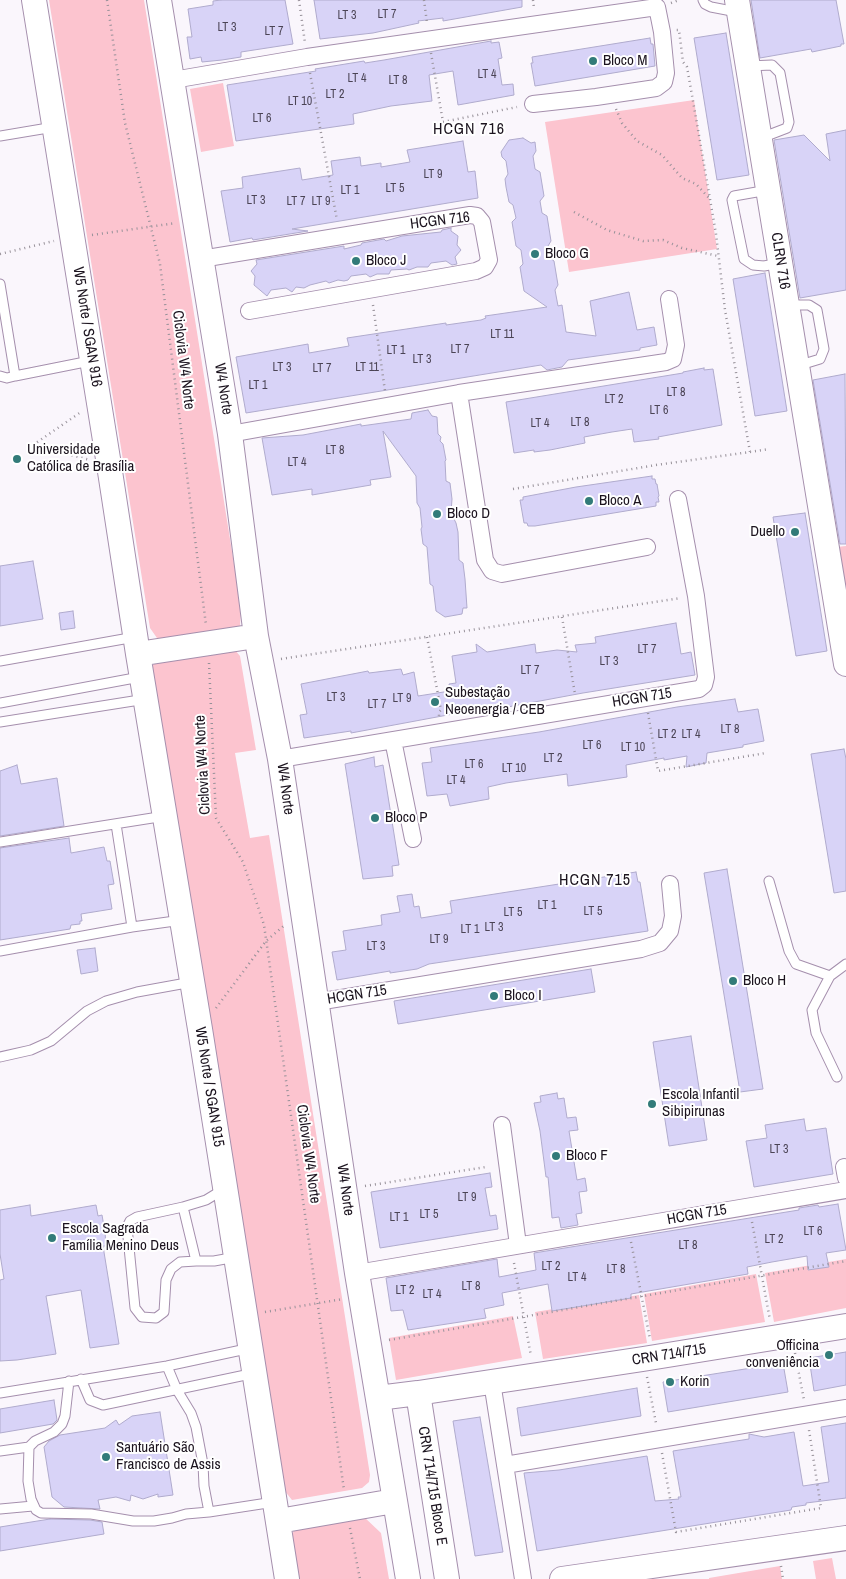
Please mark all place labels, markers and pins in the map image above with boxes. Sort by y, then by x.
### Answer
place label: Bloco M [603,52,647,70]
marker: Bloco M [587,55,599,67]
place label: Bloco G [545,245,589,263]
marker: Bloco G [529,248,541,260]
place label: Bloco J [366,252,406,270]
marker: Bloco J [350,255,362,267]
place label: Universidade Católica de Brasília [27,441,134,476]
marker: Universidade Católica de Brasília [11,453,23,465]
place label: Bloco A [599,492,641,510]
marker: Bloco A [583,495,595,507]
place label: Bloco D [447,505,490,523]
marker: Bloco D [431,508,443,520]
place label: Duello [750,523,785,541]
marker: Duello [789,526,801,538]
place label: Subestação Neoenergia / CEB [445,684,545,719]
marker: Subestação Neoenergia / CEB [429,696,441,708]
place label: Bloco P [385,809,427,827]
marker: Bloco P [369,812,381,824]
place label: Bloco H [743,972,786,990]
marker: Bloco H [727,975,739,987]
place label: Bloco I [504,987,542,1005]
marker: Bloco I [488,990,500,1002]
place label: Escola Infantil Sibipirunas [662,1086,739,1121]
marker: Escola Infantil Sibipirunas [646,1098,658,1110]
place label: Bloco F [566,1147,608,1165]
marker: Bloco F [550,1150,562,1162]
place label: Escola Sagrada Família Menino Deus [62,1220,179,1255]
marker: Escola Sagrada Família Menino Deus [46,1232,58,1244]
place label: Officina conveniência [746,1337,819,1372]
marker: Officina conveniência [823,1349,835,1361]
place label: Korin [680,1373,709,1391]
marker: Korin [664,1376,676,1388]
place label: Santuário São Francisco de Assis [116,1439,221,1474]
marker: Santuário São Francisco de Assis [100,1451,112,1463]

